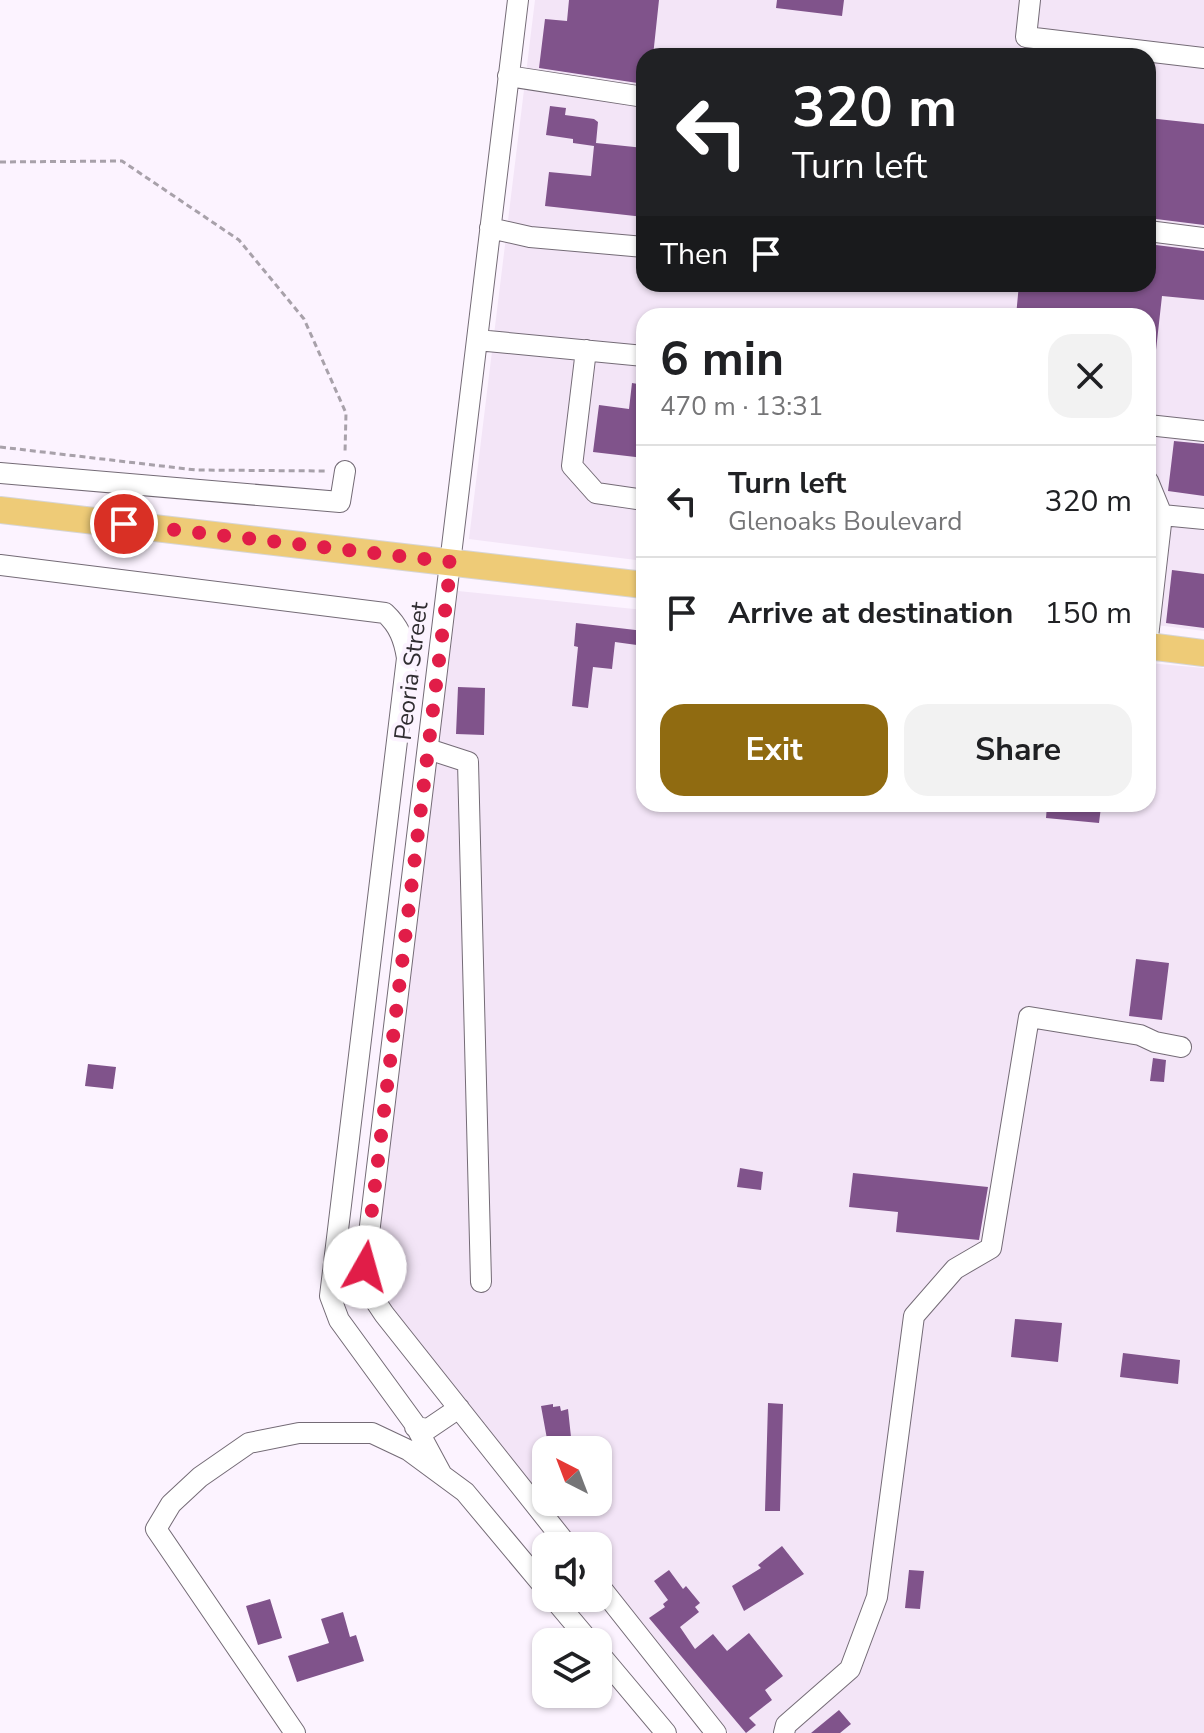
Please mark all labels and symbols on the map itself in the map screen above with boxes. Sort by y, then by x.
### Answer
pin [90,490,158,558]
street label: Peoria Street [387,599,435,742]
position arrow [323,1225,407,1309]
north arrow [532,1436,612,1516]

